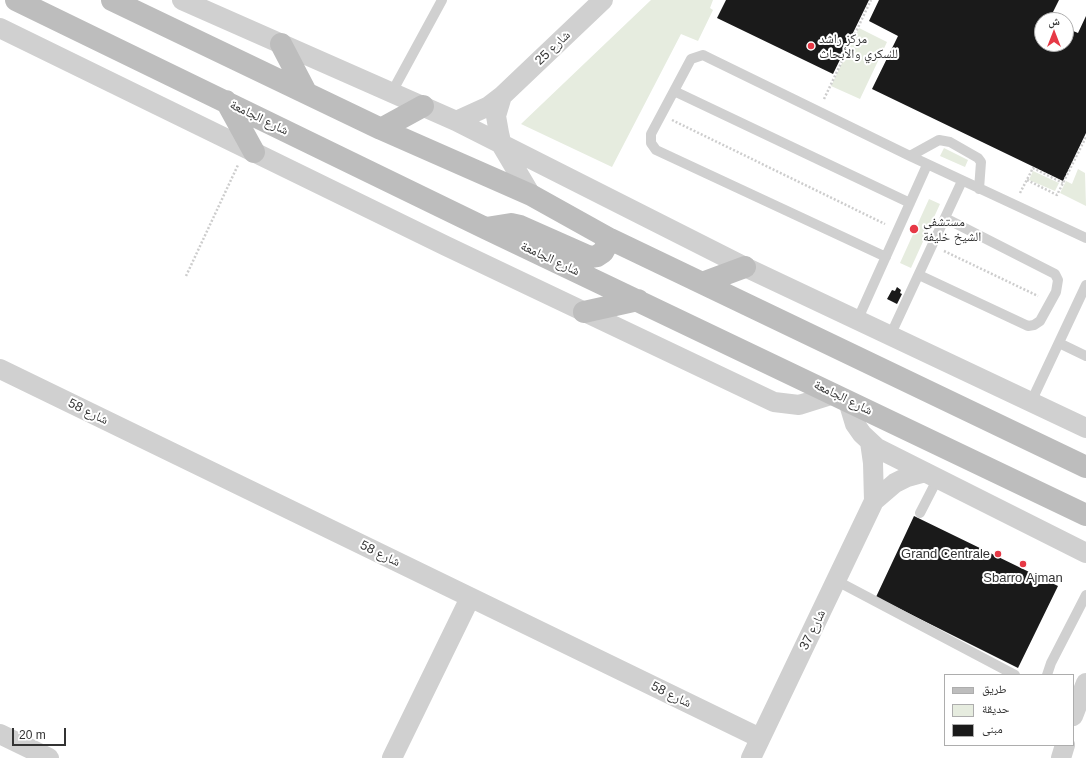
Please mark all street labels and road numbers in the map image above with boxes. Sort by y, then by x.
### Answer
street label: شارع 25 [532,28,574,68]
street label: شارع الجامعة [227,97,291,139]
street label: شارع الجامعة [518,239,582,279]
street label: شارع الجامعة [811,377,875,419]
street label: شارع 58 [65,396,111,428]
street label: شارع 58 [357,538,403,570]
street label: شارع 37 [797,607,829,653]
street label: شارع 58 [648,679,694,711]

